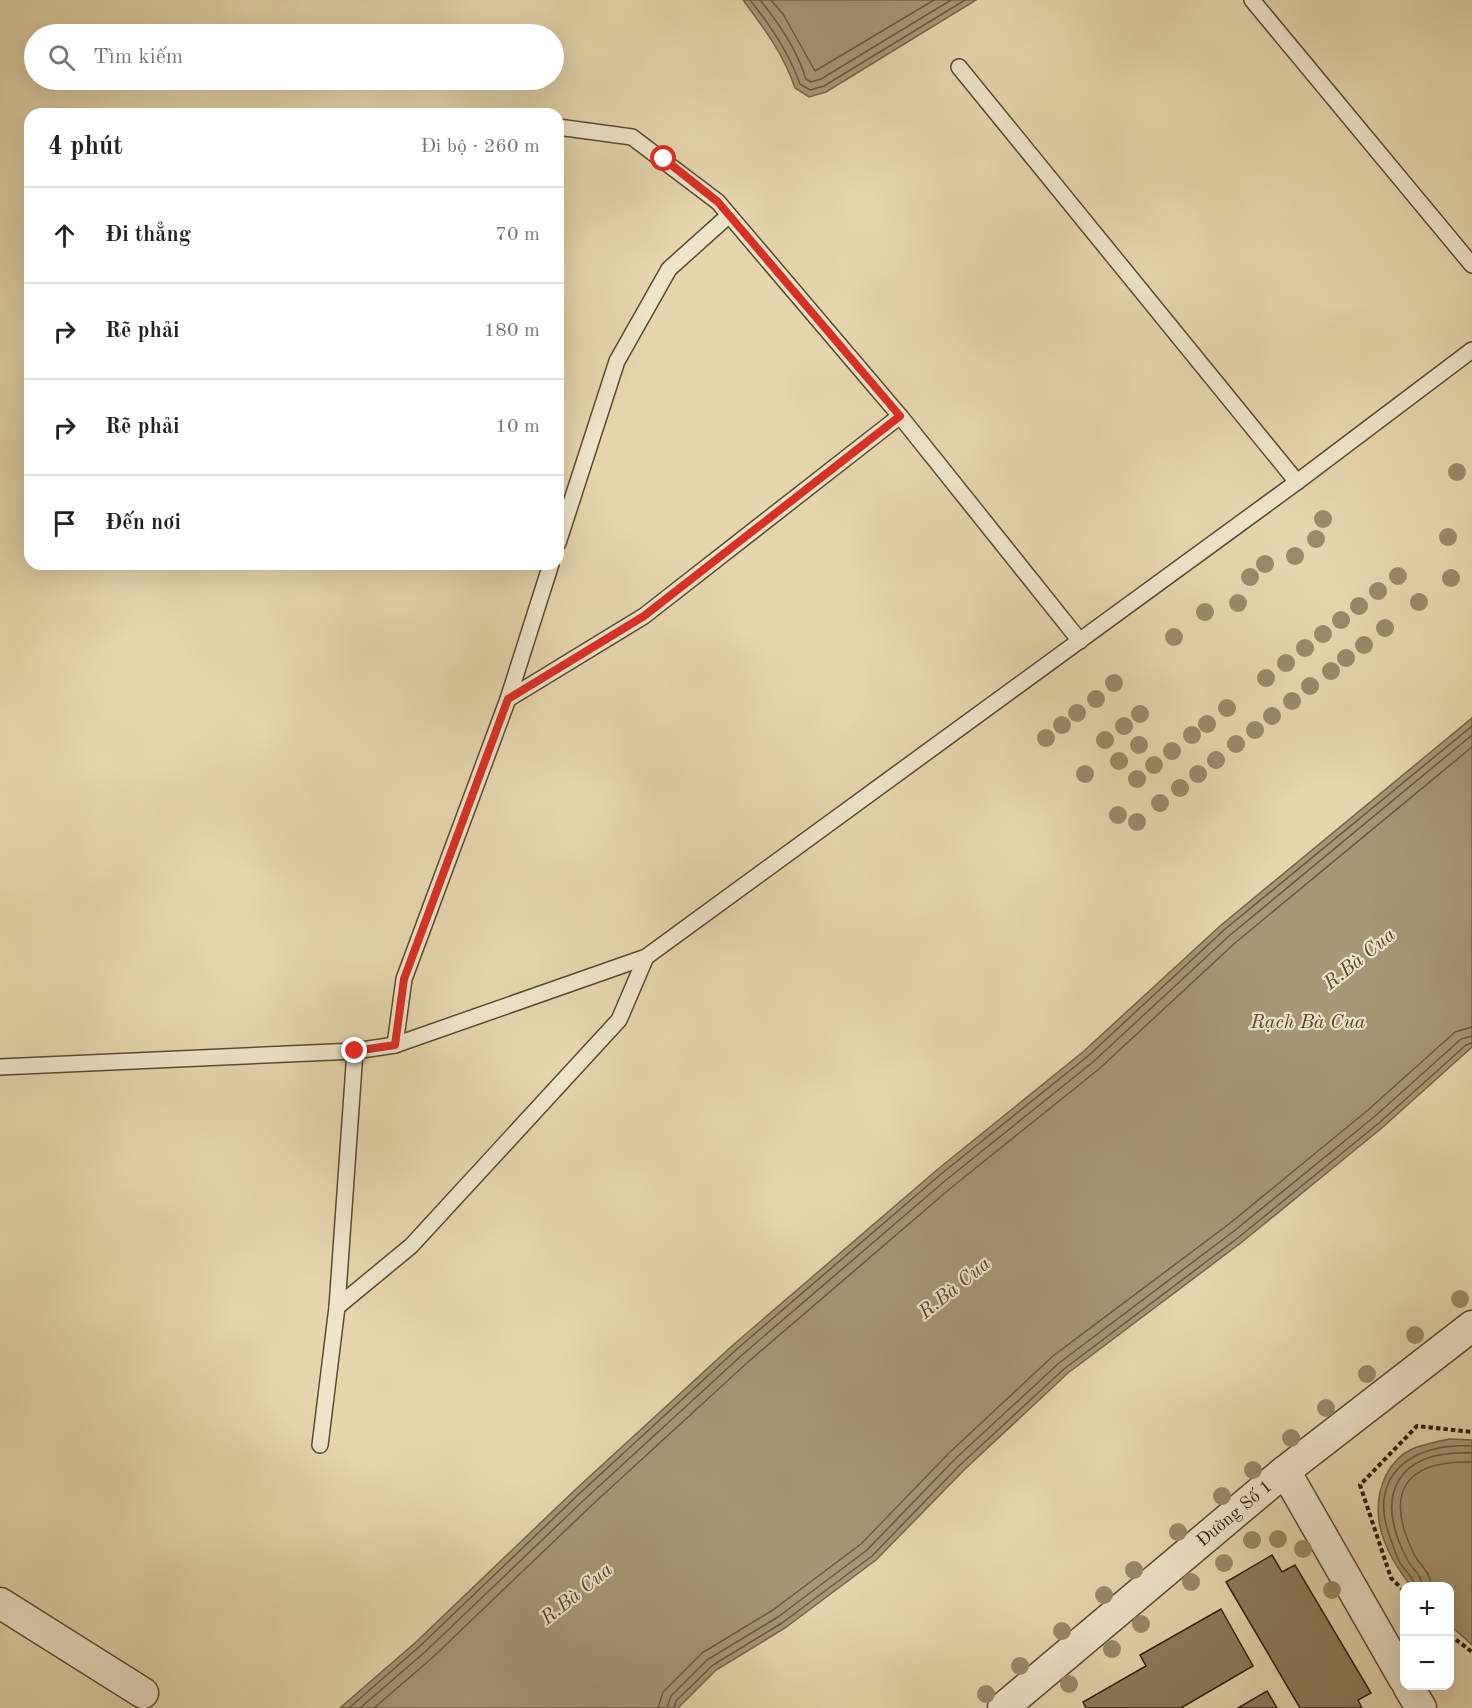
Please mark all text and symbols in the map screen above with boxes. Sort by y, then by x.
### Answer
search box [24,24,564,90]
icon: search [45,41,78,74]
text: Tìm kiếm [93,46,183,68]
text: 4 phút [48,134,123,160]
text: Đi bộ · 260 m [420,137,540,157]
route start [650,145,676,171]
icon: ahead [48,219,81,252]
text: Đi thẳng [105,224,191,246]
text: 70 m [495,225,540,245]
icon: right [48,315,81,348]
text: Rẽ phải [105,320,180,342]
text: 180 m [484,321,540,341]
icon: right [48,411,81,444]
text: Rẽ phải [105,416,180,438]
text: 10 m [495,417,540,437]
icon: arrive [48,507,81,540]
text: Đến nơi [105,512,181,534]
water label: R.Bà Cua [1320,925,1400,995]
water label: Rạch Bà Cua [1249,1013,1366,1033]
route end [341,1037,367,1063]
water label: R.Bà Cua [915,1254,995,1324]
street label: Đường Số 1 [1193,1476,1276,1550]
water label: R.Bà Cua [537,1560,617,1630]
map controls [1400,1582,1454,1690]
button: + [1400,1582,1454,1636]
button: − [1400,1636,1454,1690]

